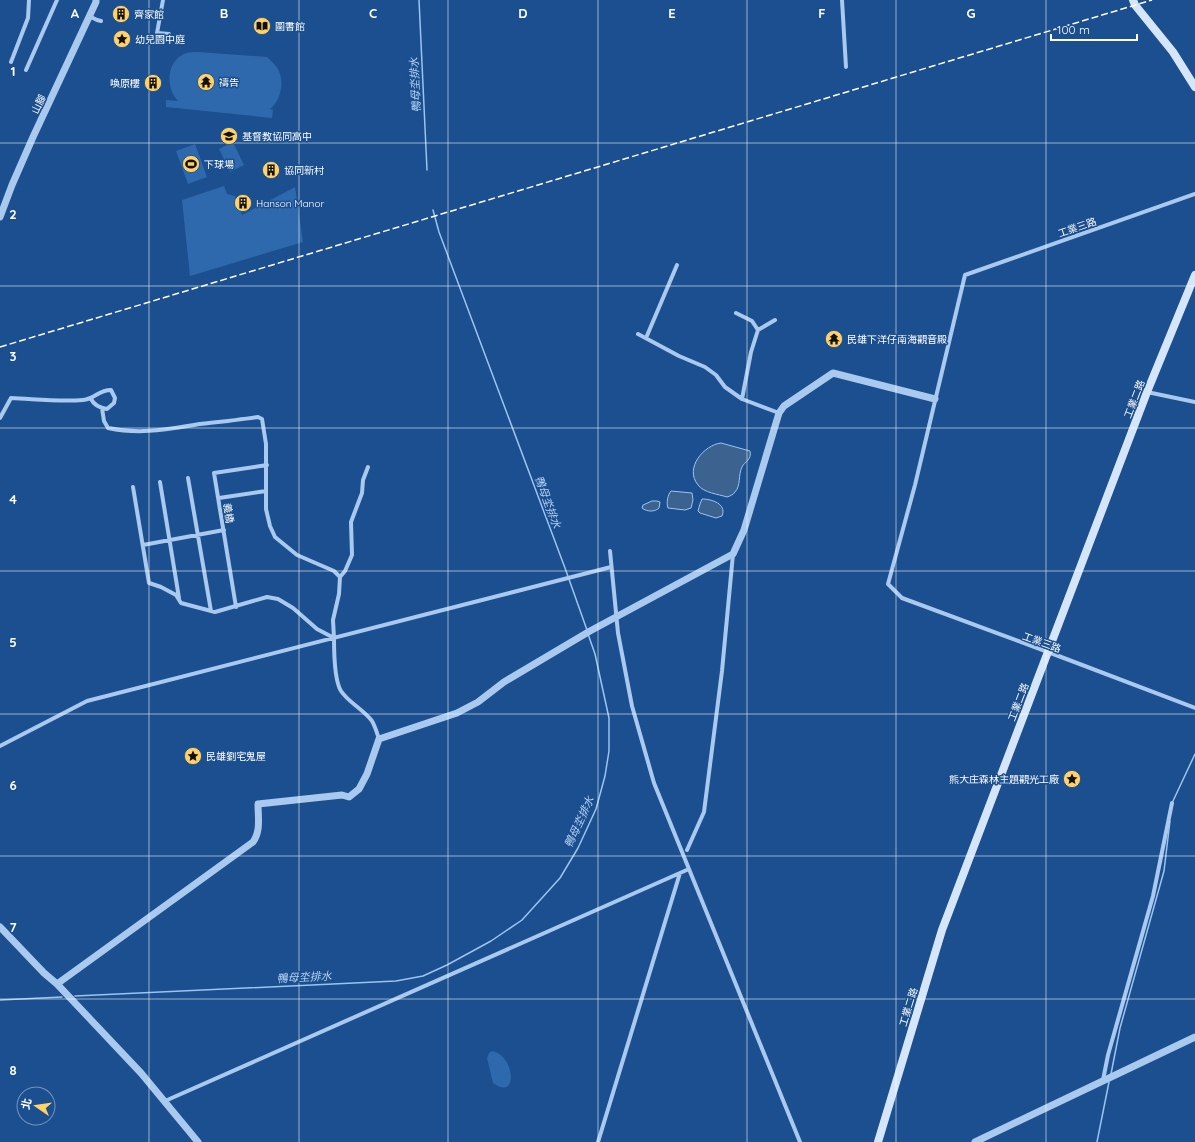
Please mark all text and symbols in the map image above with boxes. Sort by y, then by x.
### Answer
building icon: 齊家館 [111,4,131,24]
text: A [71,5,80,21]
text: B [220,5,228,21]
text: C [369,5,377,21]
text: D [518,5,528,21]
text: E [668,5,676,21]
text: F [818,5,826,21]
text: G [966,5,976,21]
place label: 齊家館 [134,8,164,21]
library icon: 圖書館 [252,16,272,36]
scale bar [1051,16,1137,42]
place label: 圖書館 [275,20,305,33]
text: 100 m [1057,22,1090,37]
place icon: 幼兒園中庭 [112,29,132,49]
place label: 幼兒園中庭 [135,33,185,46]
water label: 鴨母坔排水 [407,56,423,113]
text: 1 [10,63,16,79]
temple icon: 禱告 [196,72,216,92]
building icon: 喚原樓 [143,73,163,93]
place label: 禱告 [219,76,239,89]
place label: 喚原樓 [110,77,140,90]
street label: 山腳 [28,92,49,116]
school or university icon: 基督教協同高中 [219,126,239,146]
place label: 基督教協同高中 [242,130,312,143]
sports icon: 下球場 [181,154,201,174]
place label: 下球場 [204,158,234,171]
building icon: 協同新村 [261,160,281,180]
place label: 協同新村 [284,164,324,177]
building icon: Hanson Manor [233,193,253,213]
place label: Hanson Manor [256,197,324,210]
text: 2 [9,206,17,222]
street label: 工業三路 [1056,215,1098,240]
temple icon: 民雄下洋仔南海觀音殿 [824,329,844,349]
place label: 民雄下洋仔南海觀音殿 [847,333,947,346]
text: 3 [10,348,17,364]
street label: 工業二路 [1121,378,1148,420]
water label: 鴨母坔排水 [532,474,564,531]
text: 4 [9,491,17,507]
street label: 義橋 [221,502,236,524]
street label: 工業三路 [1021,630,1063,655]
text: 5 [9,634,17,650]
street label: 工業二路 [1005,681,1032,723]
place icon: 民雄劉宅鬼屋 [183,746,203,766]
place label: 民雄劉宅鬼屋 [206,750,266,763]
place icon: 熊大庄森林主題觀光工廠 [1062,769,1082,789]
place label: 熊大庄森林主題觀光工廠 [949,773,1059,786]
text: 6 [9,777,17,793]
water label: 鴨母坔排水 [561,793,597,850]
text: 7 [9,919,17,935]
water label: 鴨母坔排水 [276,969,333,985]
street label: 工業二路 [896,986,921,1028]
text: 8 [9,1062,17,1078]
north arrow [16,1086,56,1126]
text: 北 [18,1097,34,1111]

